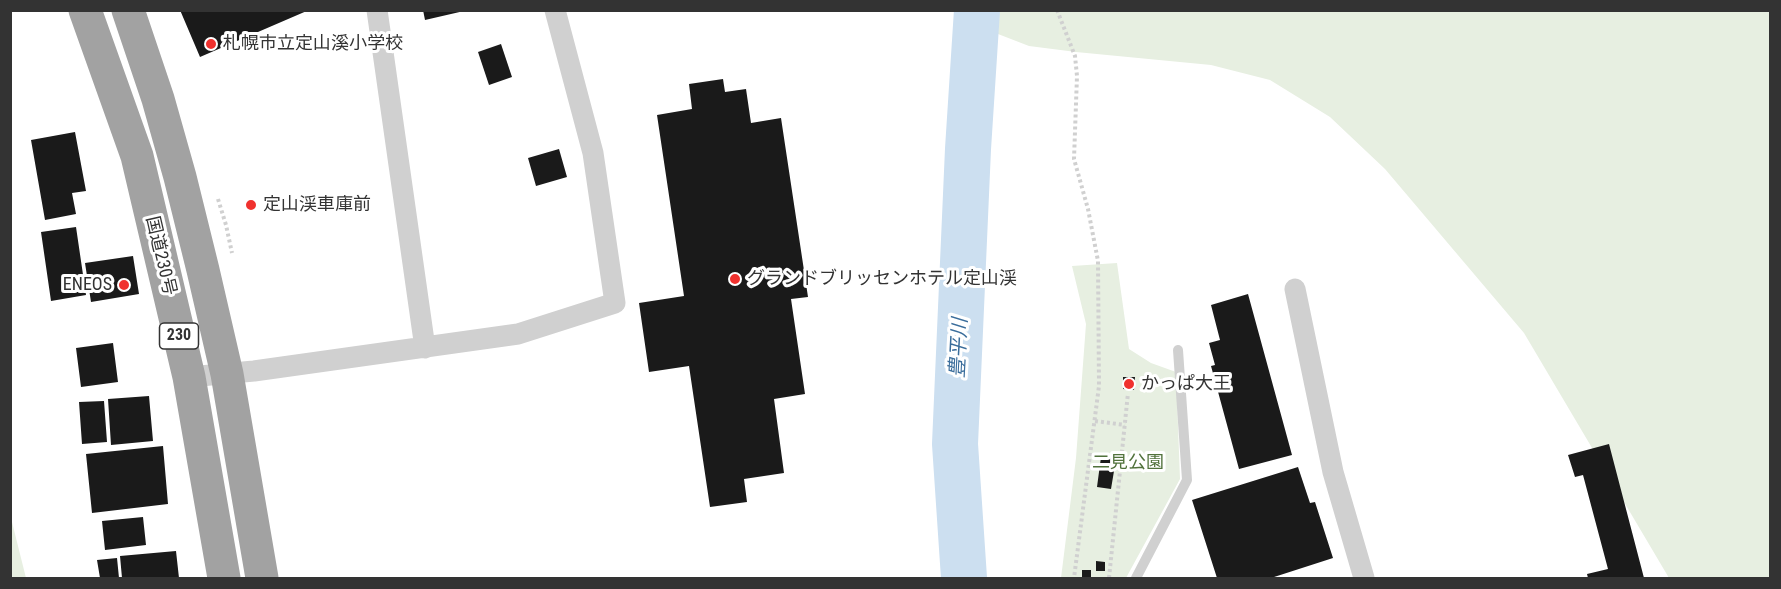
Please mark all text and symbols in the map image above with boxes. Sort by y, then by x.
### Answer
place label: 札幌市立定山溪小学校 [223,33,403,55]
marker: 札幌市立定山溪小学校 [204,37,218,51]
place label: 定山渓車庫前 [263,194,371,216]
marker: 定山渓車庫前 [244,198,258,212]
street label: 国道230号 [140,214,180,298]
place label: グランドブリッセンホテル定山渓 [747,268,1017,290]
marker: グランドブリッセンホテル定山渓 [728,272,742,286]
place label: ENEOS [63,274,112,296]
marker: ENEOS [117,278,131,292]
water label: 豊平川 [946,317,974,379]
road number: 230 [160,323,198,349]
place label: かっぱ大王 [1141,373,1231,395]
marker: かっぱ大王 [1122,377,1136,391]
park label: 二見公園 [1092,452,1164,474]

